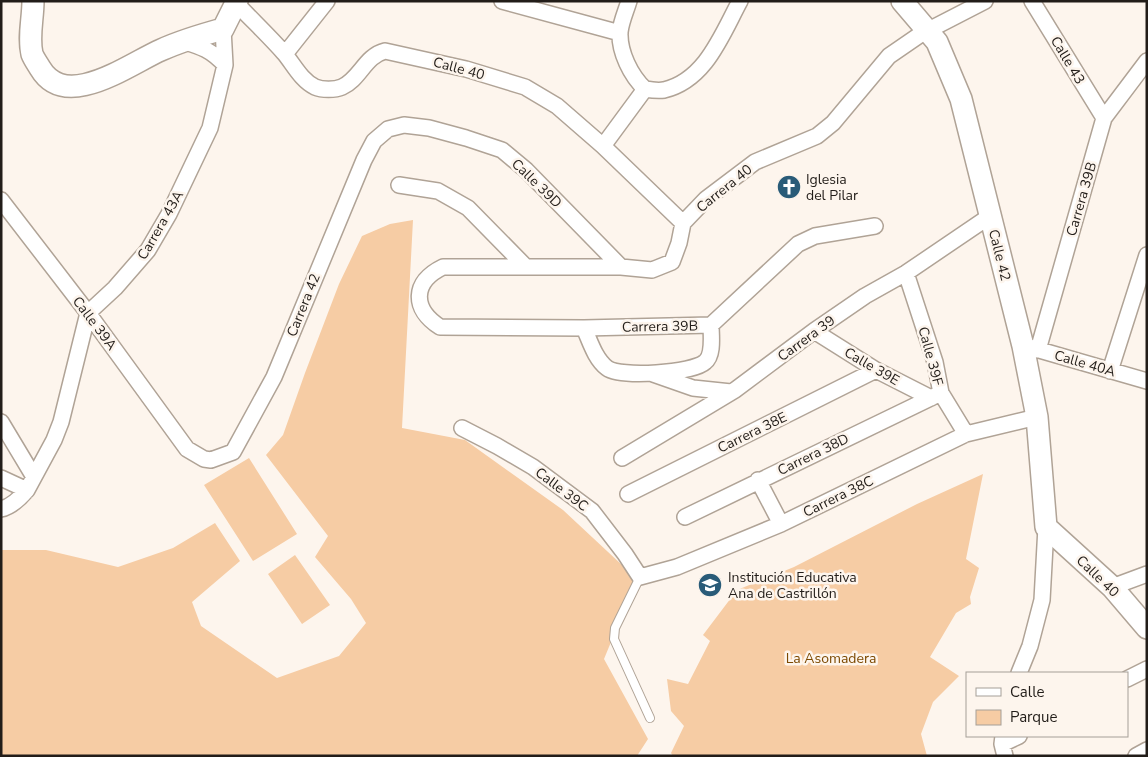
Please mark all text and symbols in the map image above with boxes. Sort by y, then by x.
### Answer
street label: Calle 43 [1046,33,1089,88]
street label: Calle 40 [431,52,487,84]
street label: Calle 39D [507,155,566,212]
street label: Carrera 40 [692,160,756,217]
street label: Carrera 39B [1062,160,1101,238]
place label: Iglesia del Pilar [806,170,858,205]
church icon: Iglesia del Pilar [776,174,802,200]
street label: Carrera 43A [133,187,188,263]
street label: Calle 42 [984,227,1015,283]
street label: Carrera 42 [282,271,325,340]
street label: Calle 39A [68,292,121,354]
street label: Carrera 39 [774,311,839,366]
street label: Carrera 39B [622,316,698,337]
street label: Calle 39F [914,325,948,388]
street label: Calle 39E [841,343,903,390]
street label: Calle 40A [1052,346,1118,381]
street label: Carrera 38E [714,407,790,457]
street label: Carrera 38D [774,429,852,480]
street label: Calle 39C [531,463,592,516]
street label: Carrera 38C [800,471,877,522]
street label: Calle 40 [1072,551,1123,601]
place label: Institución Educativa Ana de Castrillón [728,568,857,603]
school or university icon: Institución Educativa Ana de Castrillón [697,572,723,598]
park label: La Asomadera [786,649,876,668]
legend [966,672,1128,737]
text: Calle [1010,682,1045,702]
text: Parque [1010,707,1058,727]

